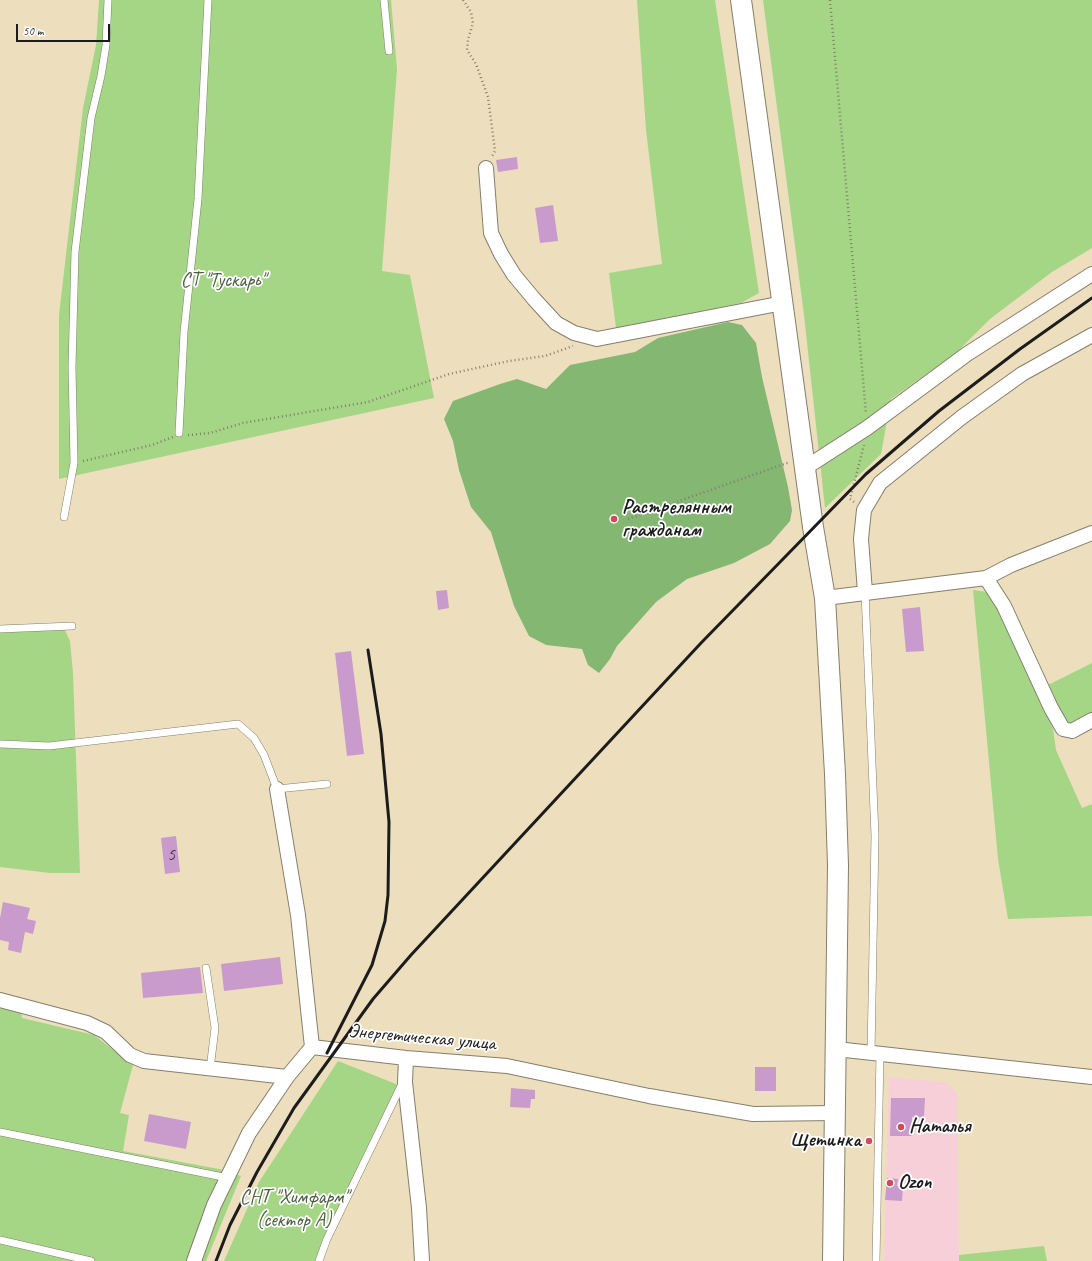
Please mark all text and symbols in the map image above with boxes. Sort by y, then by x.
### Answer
scale bar [18,16,112,42]
text: 50 m [23,23,43,39]
park label: СТ "Тускарь" [181,269,265,293]
place label: Растрелянным гражданам [622,496,731,543]
marker: Растрелянным гражданам [609,514,619,524]
house number: 5 [167,844,175,866]
street label: Энергетическая улица [347,1020,497,1056]
place label: Наталья [909,1115,971,1139]
marker: Наталья [896,1122,906,1132]
place label: Щетинка [791,1129,861,1153]
marker: Щетинка [864,1136,874,1146]
place label: Ozon [898,1171,931,1195]
marker: Ozon [885,1178,895,1188]
park label: СНТ "Химфарм" (сектор А) [240,1186,348,1233]

